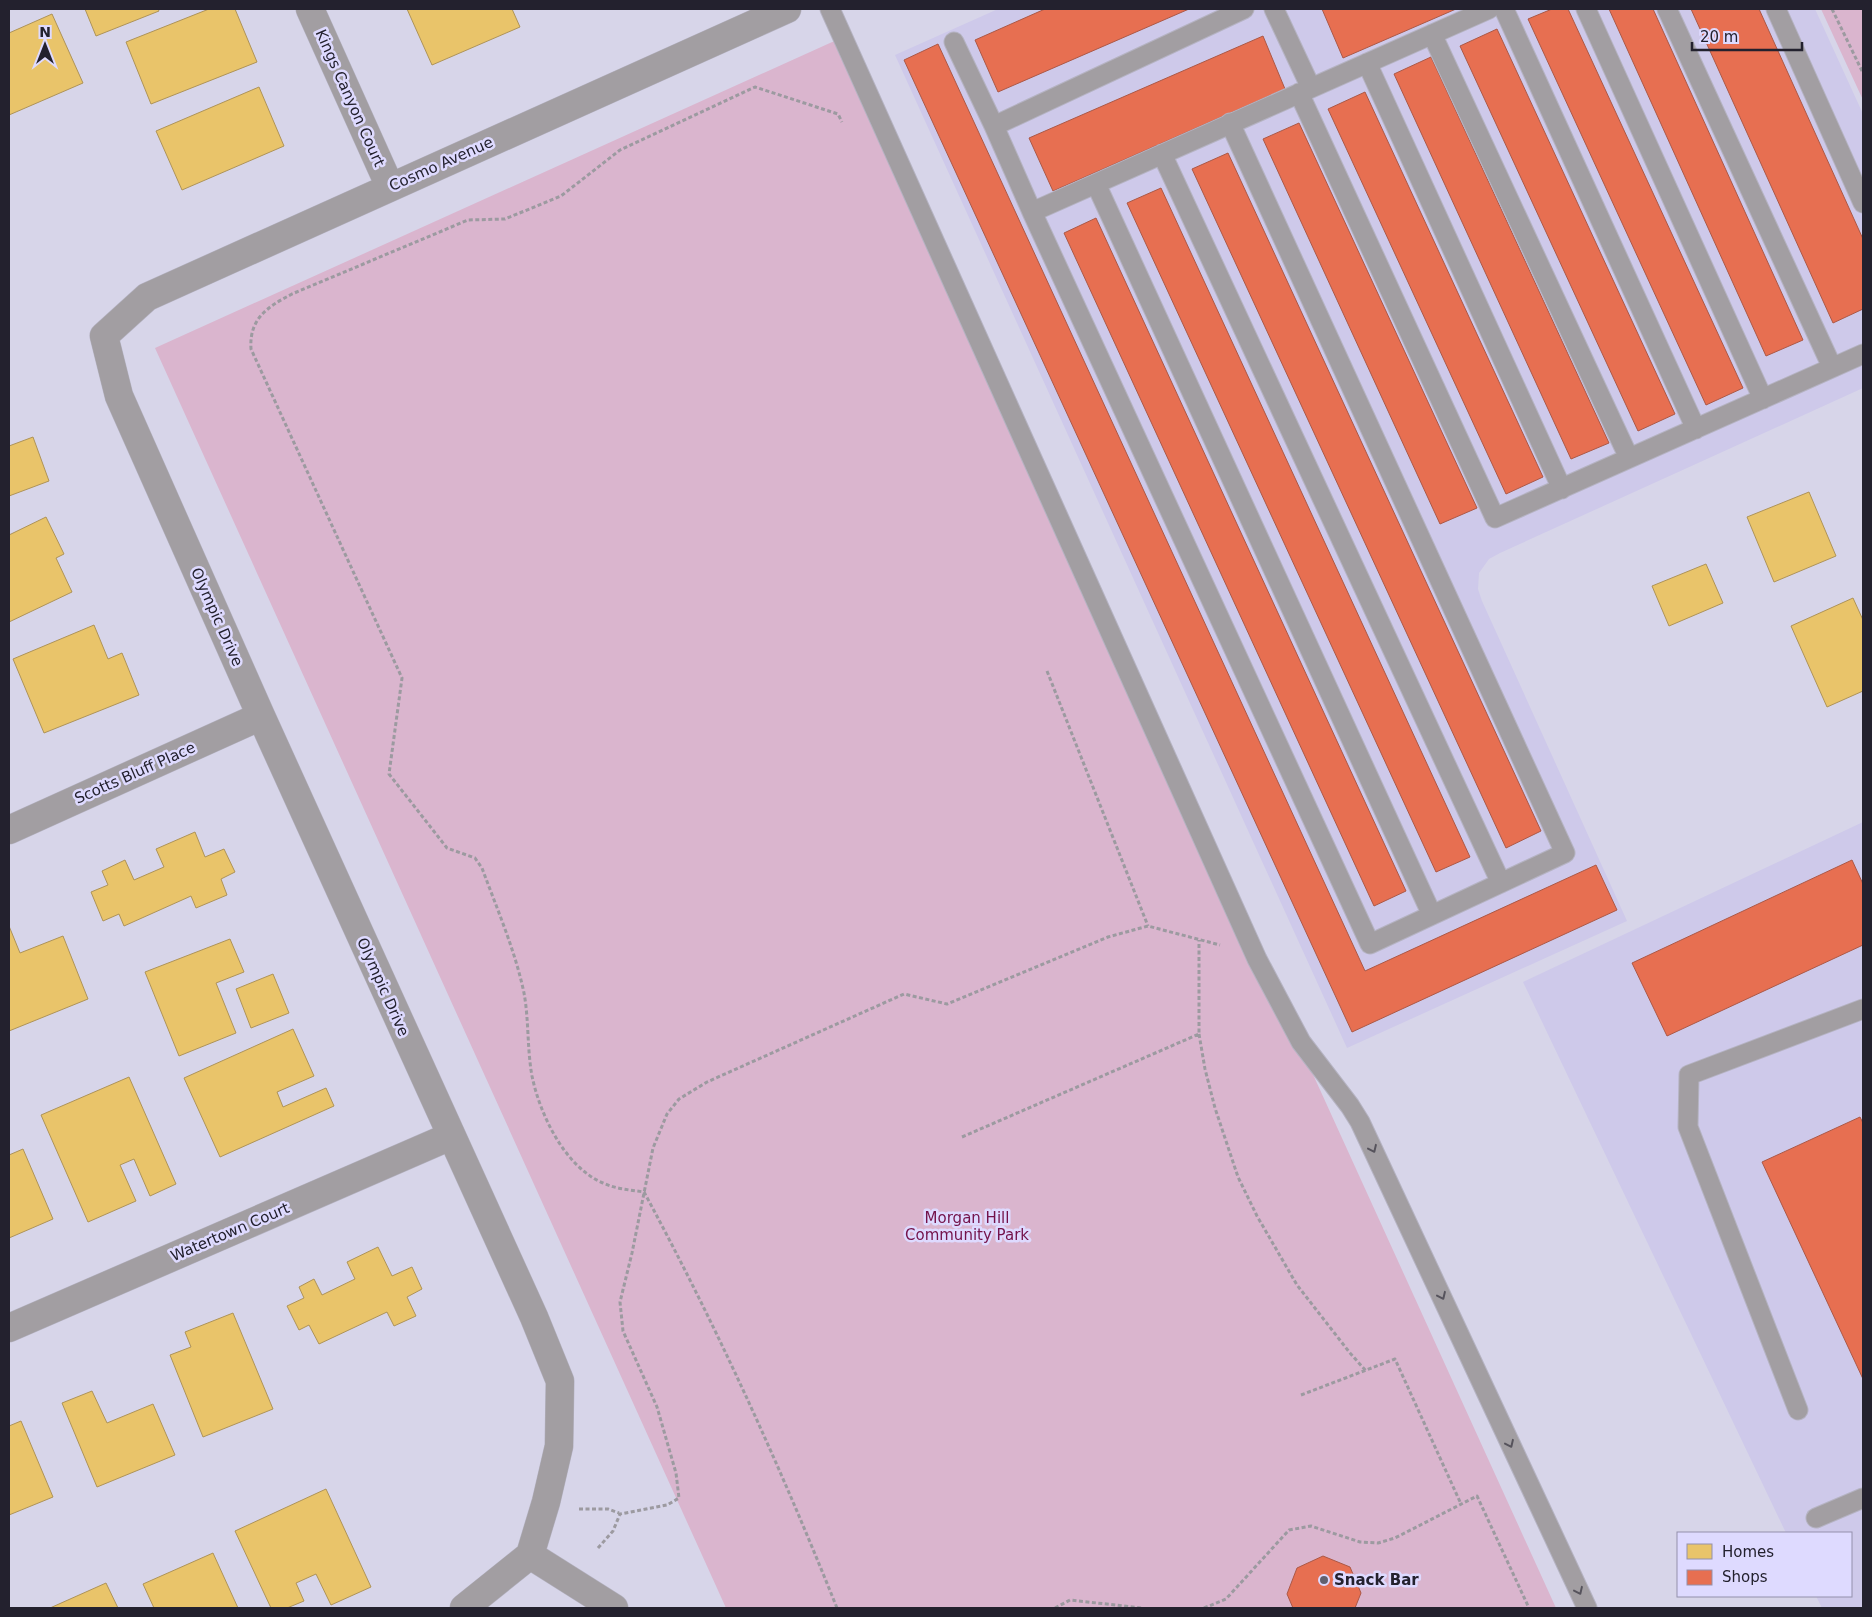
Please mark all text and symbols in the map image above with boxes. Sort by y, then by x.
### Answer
north arrow [20,20,70,70]
scale bar [1692,20,1802,52]
text: N [39,24,51,40]
street label: Kings Canyon Court [312,27,388,170]
text: 20 m [1700,28,1738,46]
street label: Cosmo Avenue [386,133,496,195]
street label: Olympic Drive [187,565,247,669]
street label: Scotts Bluff Place [72,738,198,808]
street label: Olympic Drive [353,935,413,1039]
one-way arrow [1367,1144,1377,1153]
street label: Watertown Court [168,1199,292,1265]
park label: Morgan Hill Community Park [905,1209,1029,1244]
one-way arrow [1435,1291,1445,1300]
one-way arrow [1504,1439,1514,1448]
legend [1677,1532,1852,1597]
text: Homes [1722,1543,1774,1561]
text: Shops [1722,1568,1768,1586]
place label: Snack Bar [1334,1571,1419,1589]
marker: Snack Bar [1318,1574,1330,1586]
one-way arrow [1572,1586,1583,1595]

